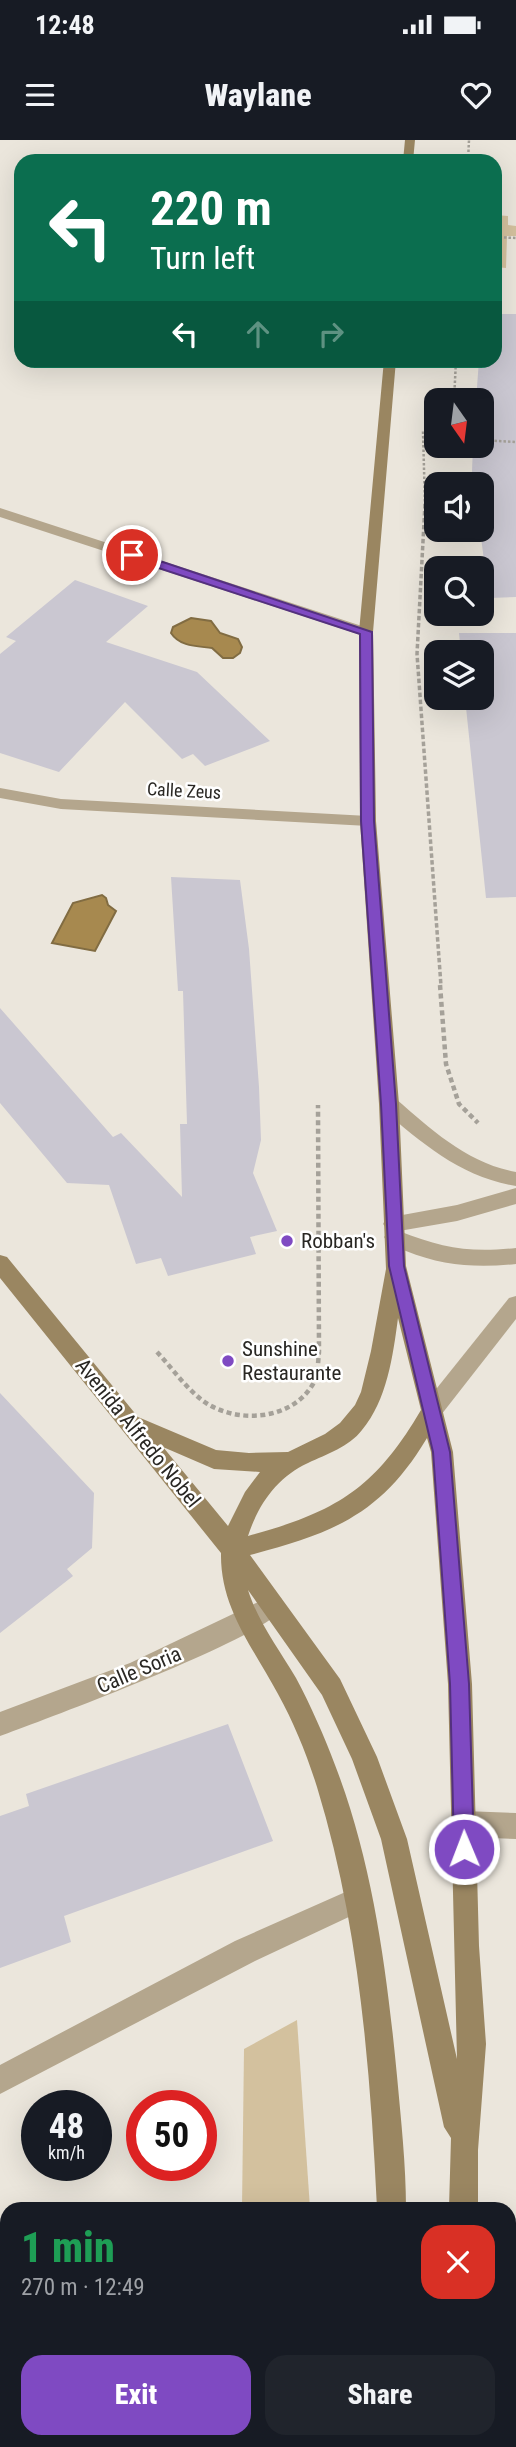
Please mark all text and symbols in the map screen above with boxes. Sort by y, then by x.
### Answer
text: 12:48 [35,10,95,40]
icon: menu [21,76,59,114]
text: Waylane [204,76,312,114]
icon: heart [457,76,495,114]
text: 220 m [150,180,272,237]
icon: left [35,182,126,273]
text: Turn left [150,239,255,277]
icon: left [166,315,204,353]
icon: ahead [239,315,277,353]
icon: right [312,315,350,353]
north arrow [424,388,494,458]
map controls [424,388,494,710]
button: sound [424,472,494,542]
pin [102,525,162,585]
icon: arrive [113,536,151,574]
button: search [424,556,494,626]
button: layers [424,640,494,710]
street label: Calle Zeus [146,778,222,803]
place label: Robban's [301,1229,375,1253]
marker: Robban's [279,1233,295,1249]
place label: Sunshine Restaurante [242,1337,341,1385]
marker: Sunshine Restaurante [220,1353,236,1369]
street label: Avenida Alfredo Nobel [71,1354,205,1512]
street label: Calle Soria [93,1642,185,1698]
position arrow [427,1812,501,1886]
speed limit sign: 50 [126,2090,217,2181]
text: 48 [49,2106,84,2147]
text: km/h [48,2142,85,2163]
text: 1 min [21,2223,115,2272]
button: close [421,2225,495,2299]
text: 270 m · 12:49 [21,2274,145,2301]
button: Exit [21,2355,251,2435]
button: Share [265,2355,495,2435]

